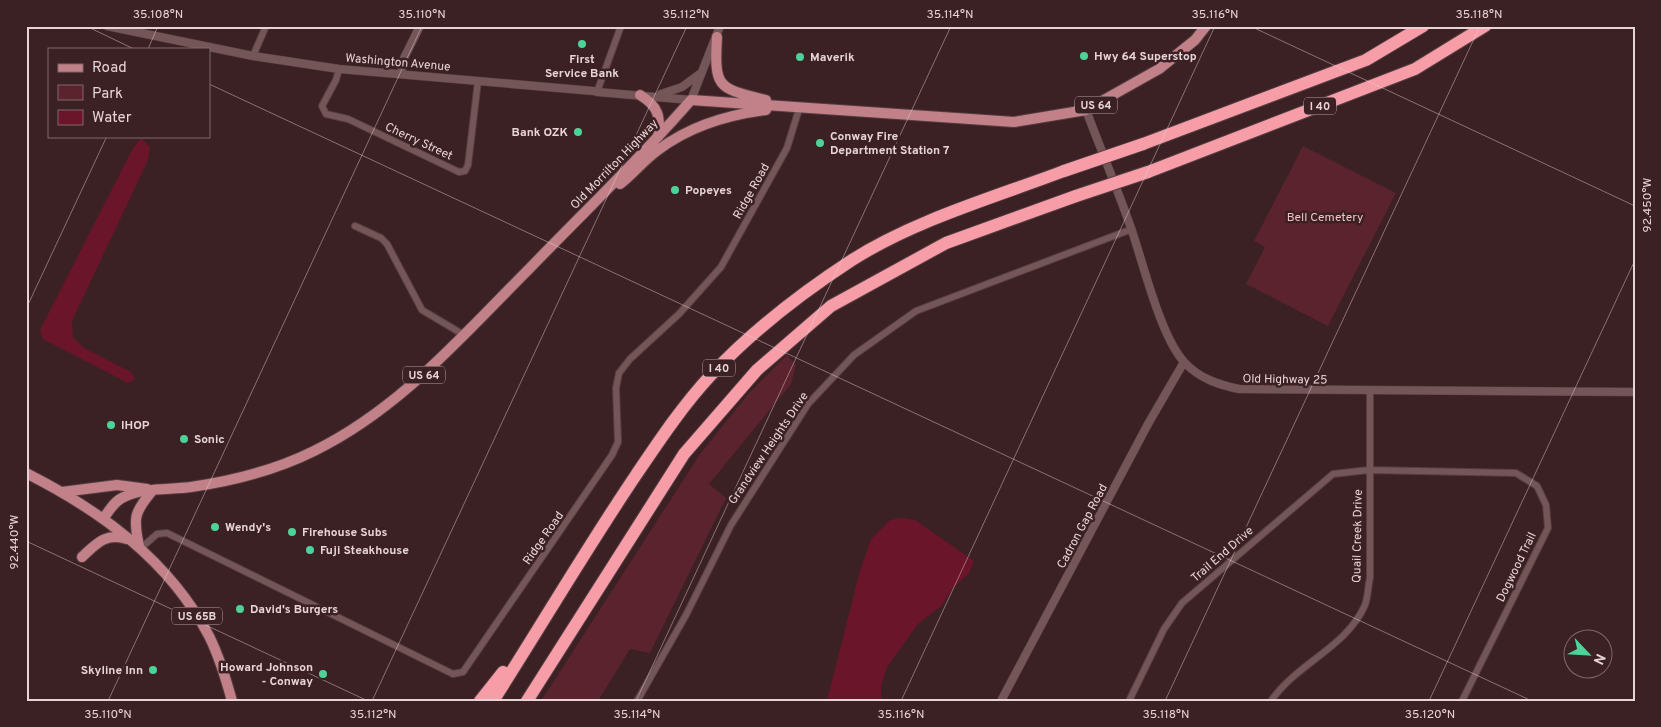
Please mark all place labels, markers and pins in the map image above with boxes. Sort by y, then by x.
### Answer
marker: First Service Bank [576,38,588,50]
place label: Hwy 64 Superstop [1094,49,1197,65]
place label: Maverik [810,50,855,66]
marker: Hwy 64 Superstop [1078,50,1090,62]
marker: Maverik [794,51,806,63]
place label: First Service Bank [545,52,619,82]
place label: Bank OZK [512,125,569,141]
marker: Bank OZK [572,126,584,138]
place label: Conway Fire Department Station 7 [830,129,950,159]
marker: Conway Fire Department Station 7 [814,137,826,149]
place label: Popeyes [685,183,732,199]
marker: Popeyes [669,184,681,196]
place label: IHOP [121,418,150,434]
marker: IHOP [105,419,117,431]
place label: Sonic [194,432,225,448]
marker: Sonic [178,433,190,445]
place label: Wendy's [225,520,271,536]
marker: Wendy's [209,521,221,533]
place label: Firehouse Subs [302,525,387,541]
marker: Firehouse Subs [286,526,298,538]
place label: Fuji Steakhouse [320,543,409,559]
marker: Fuji Steakhouse [304,544,316,556]
place label: David's Burgers [250,602,338,618]
marker: David's Burgers [234,603,246,615]
place label: Howard Johnson - Conway [220,660,313,690]
place label: Skyline Inn [81,663,143,679]
marker: Skyline Inn [147,664,159,676]
marker: Howard Johnson - Conway [317,668,329,680]

